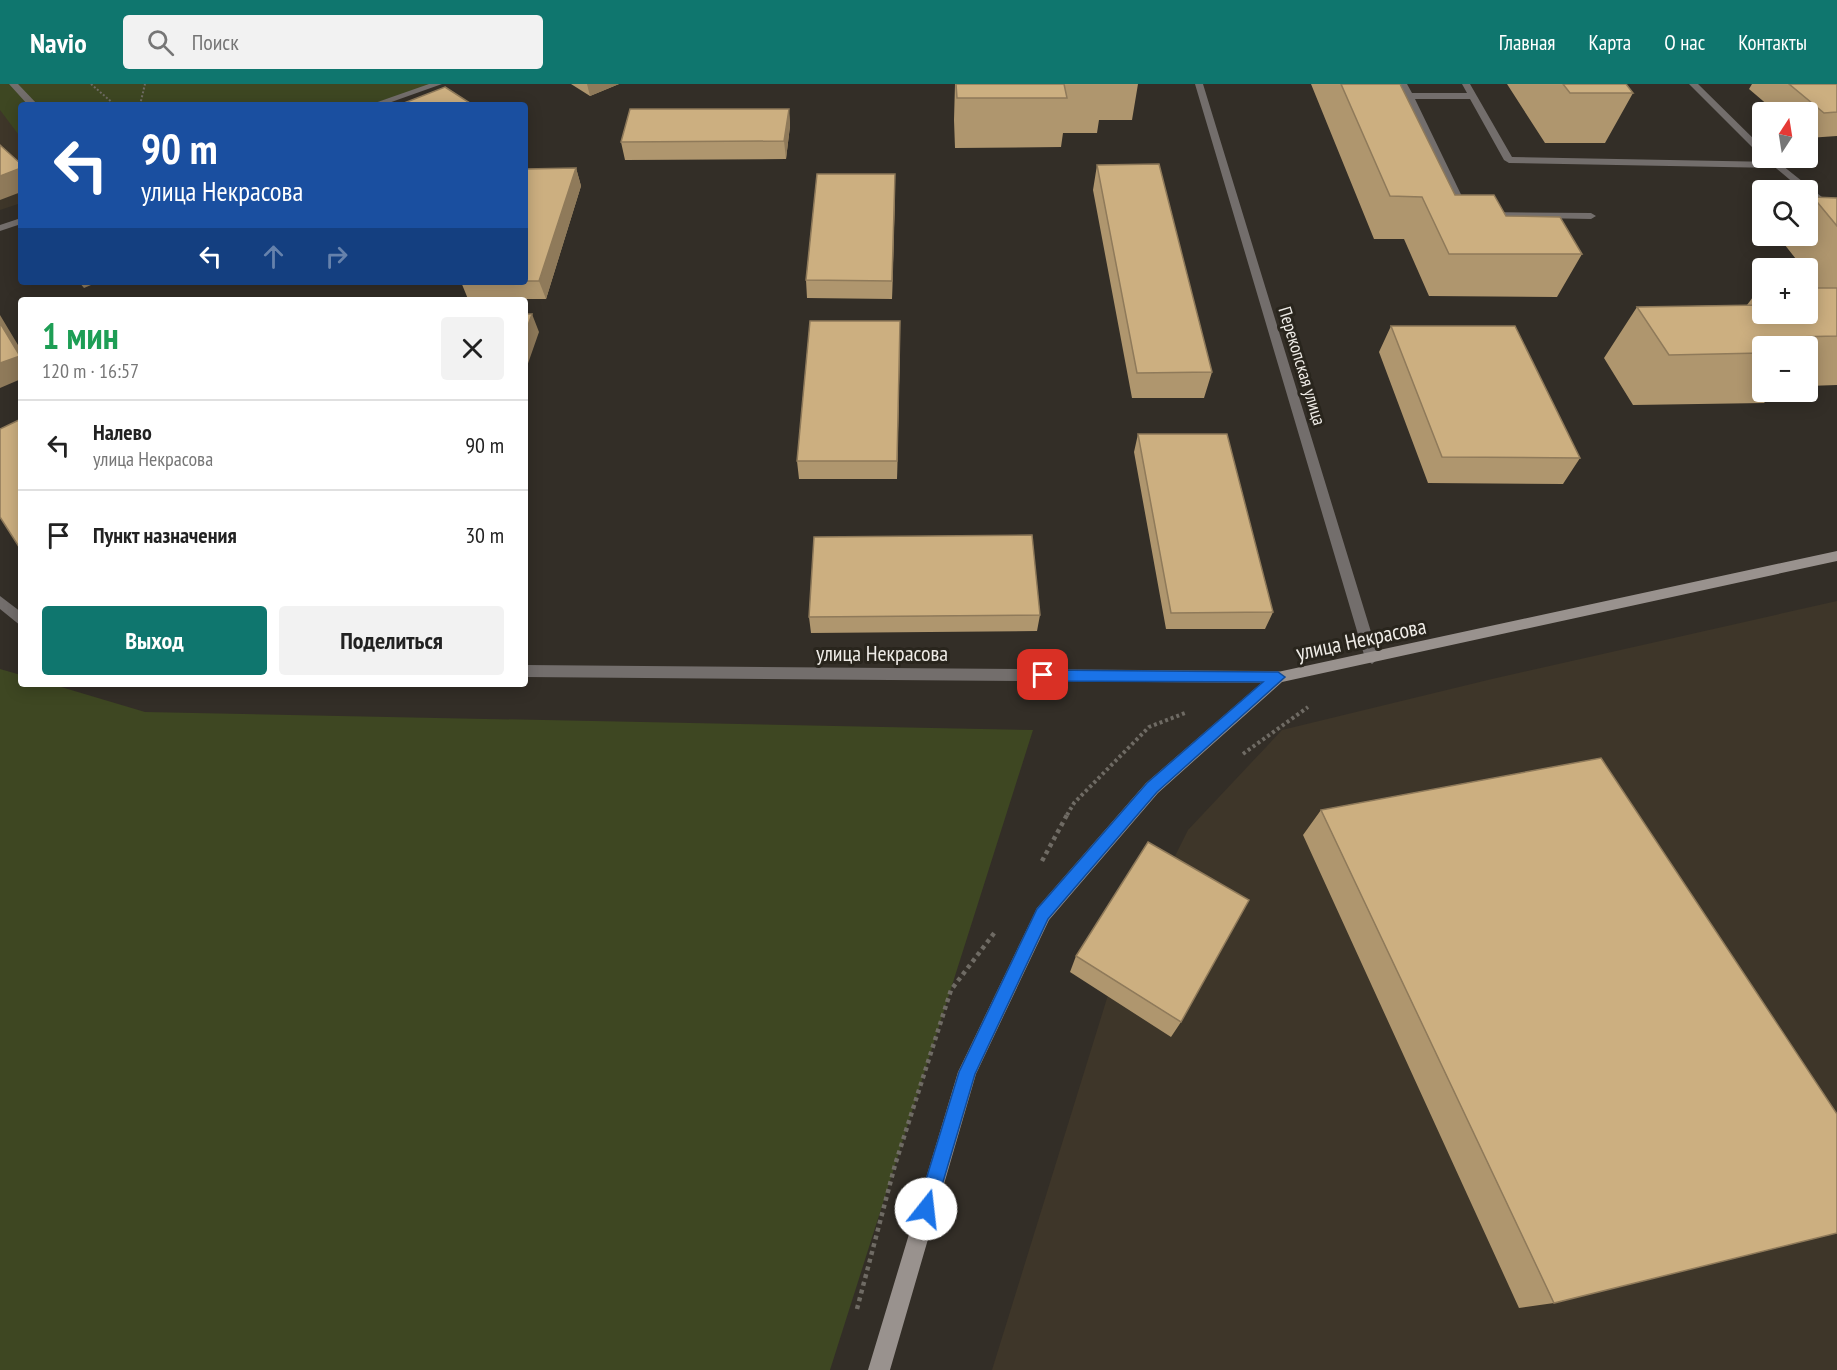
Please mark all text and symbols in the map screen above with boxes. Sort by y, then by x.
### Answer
search box [123,15,543,69]
text: Navio [30,24,87,61]
icon: search [144,26,177,59]
text: Поиск [192,28,239,56]
text: Главная [1499,29,1555,56]
text: Карта [1588,29,1631,56]
text: О нас [1664,29,1705,56]
text: Контакты [1738,29,1807,56]
north arrow [1752,102,1818,168]
map controls [1752,102,1818,402]
text: 90 m [141,121,218,176]
icon: left [42,126,120,204]
text: улица Некрасова [141,174,303,208]
button: search [1752,180,1818,246]
icon: left [194,240,227,273]
icon: ahead [257,240,290,273]
icon: right [320,240,353,273]
button: + [1752,258,1818,324]
street label: Перекопская улица [1274,304,1331,428]
text: 1 мин [42,312,119,359]
button: close [441,317,504,380]
button: − [1752,336,1818,402]
text: 120 m · 16:57 [42,358,139,384]
text: Налево [93,418,152,446]
icon: left [42,429,75,462]
text: 90 m [465,431,504,459]
text: улица Некрасова [93,446,213,472]
icon: arrive [42,519,75,552]
text: Пункт назначения [93,521,237,549]
text: 30 m [465,521,504,549]
button: Выход [42,606,267,675]
button: Поделиться [279,606,504,675]
street label: улица Некрасова [1293,612,1429,666]
street label: улица Некрасова [816,639,948,667]
pin [1017,649,1068,700]
icon: arrive [1026,658,1059,691]
position arrow [894,1177,958,1241]

